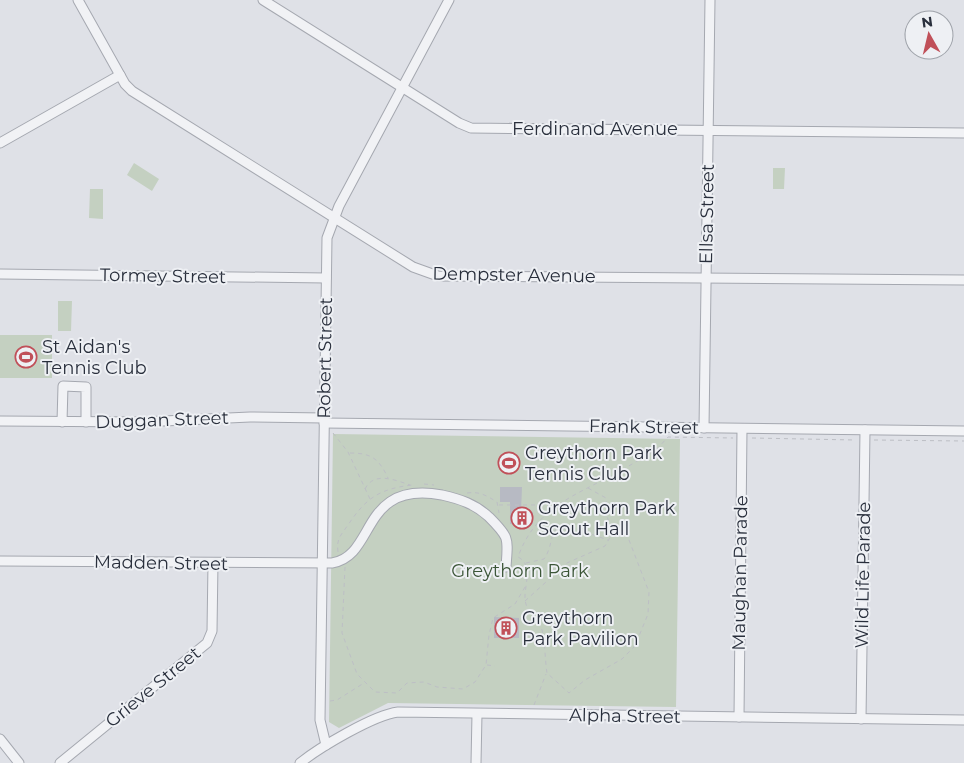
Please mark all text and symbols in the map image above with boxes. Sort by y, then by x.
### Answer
north arrow [904,10,954,60]
text: N [920,12,934,32]
street label: Ferdinand Avenue [512,118,678,140]
street label: Ellsa Street [695,164,719,264]
street label: Dempster Avenue [432,263,596,287]
street label: Tormey Street [100,264,226,288]
street label: Robert Street [313,297,337,419]
place label: St Aidan's Tennis Club [42,336,147,379]
sports icon: St Aidan's Tennis Club [14,345,38,369]
street label: Duggan Street [95,407,229,433]
street label: Frank Street [589,415,699,439]
place label: Greythorn Park Tennis Club [525,442,663,485]
sports icon: Greythorn Park Tennis Club [497,451,521,475]
street label: Maughan Parade [728,495,752,651]
place label: Greythorn Park Scout Hall [538,497,676,540]
street label: Wild Life Parade [851,501,875,649]
building icon: Greythorn Park Scout Hall [510,506,534,530]
street label: Madden Street [94,551,228,575]
park label: Greythorn Park [451,560,589,582]
place label: Greythorn Park Pavilion [522,607,639,650]
building icon: Greythorn Park Pavilion [494,616,518,640]
street label: Grieve Street [101,642,205,732]
street label: Alpha Street [569,704,681,728]

